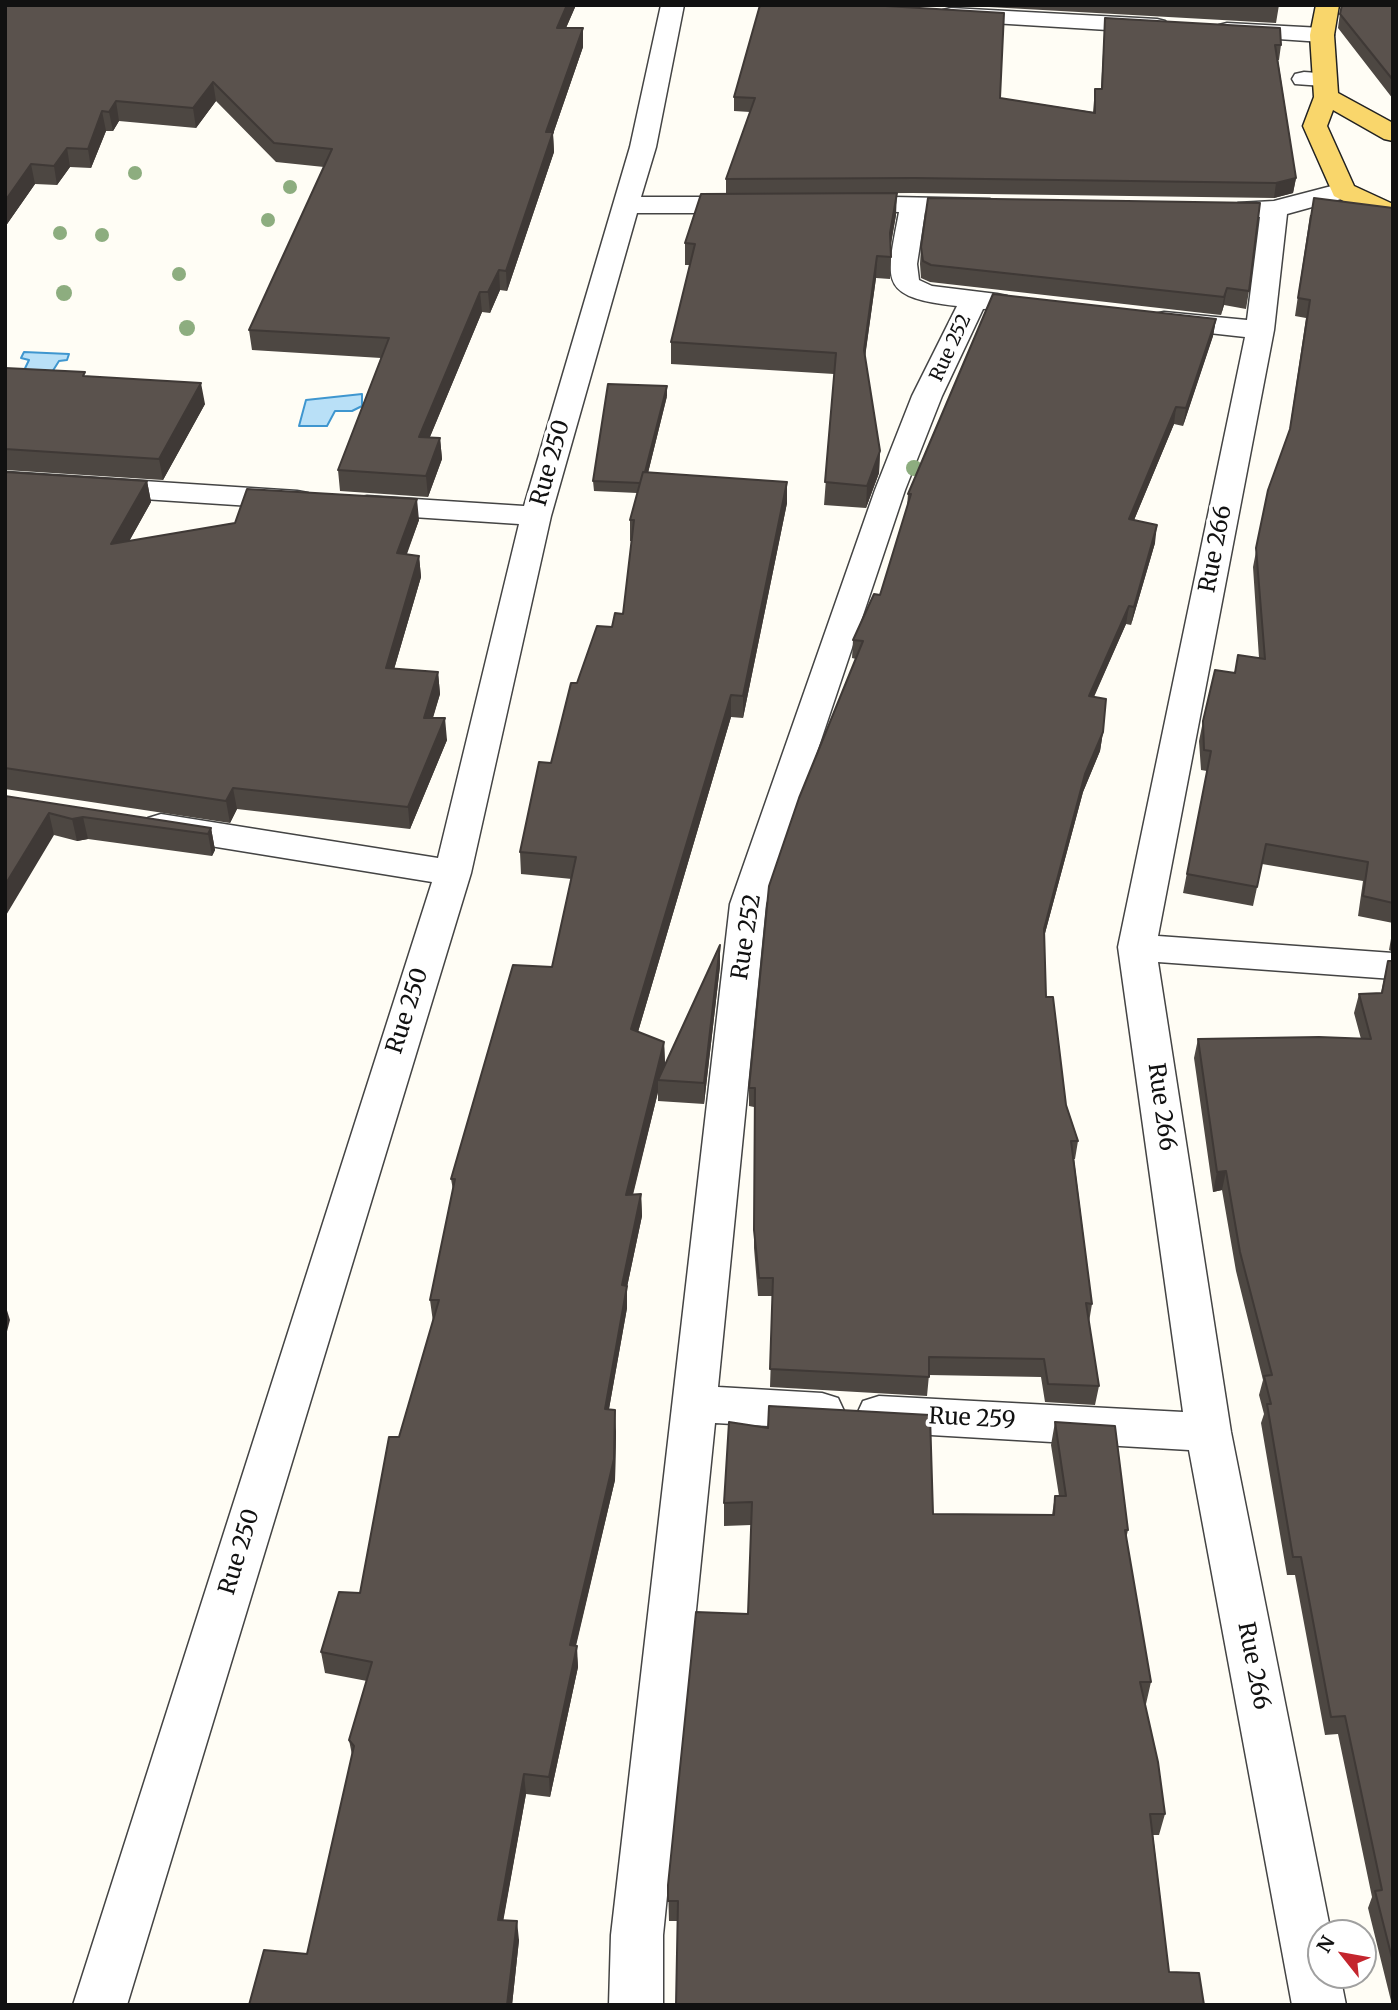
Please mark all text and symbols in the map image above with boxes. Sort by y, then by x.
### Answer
street label: Rue 252 [926,311,976,385]
street label: Rue 250 [526,417,576,509]
street label: Rue 266 [1194,503,1238,595]
street label: Rue 252 [727,892,767,982]
street label: Rue 250 [381,965,435,1057]
street label: Rue 266 [1141,1061,1181,1153]
street label: Rue 259 [928,1403,1016,1435]
street label: Rue 250 [214,1506,266,1598]
street label: Rue 266 [1231,1620,1275,1712]
north arrow [1307,1919,1377,1989]
text: N [1312,1932,1340,1957]

